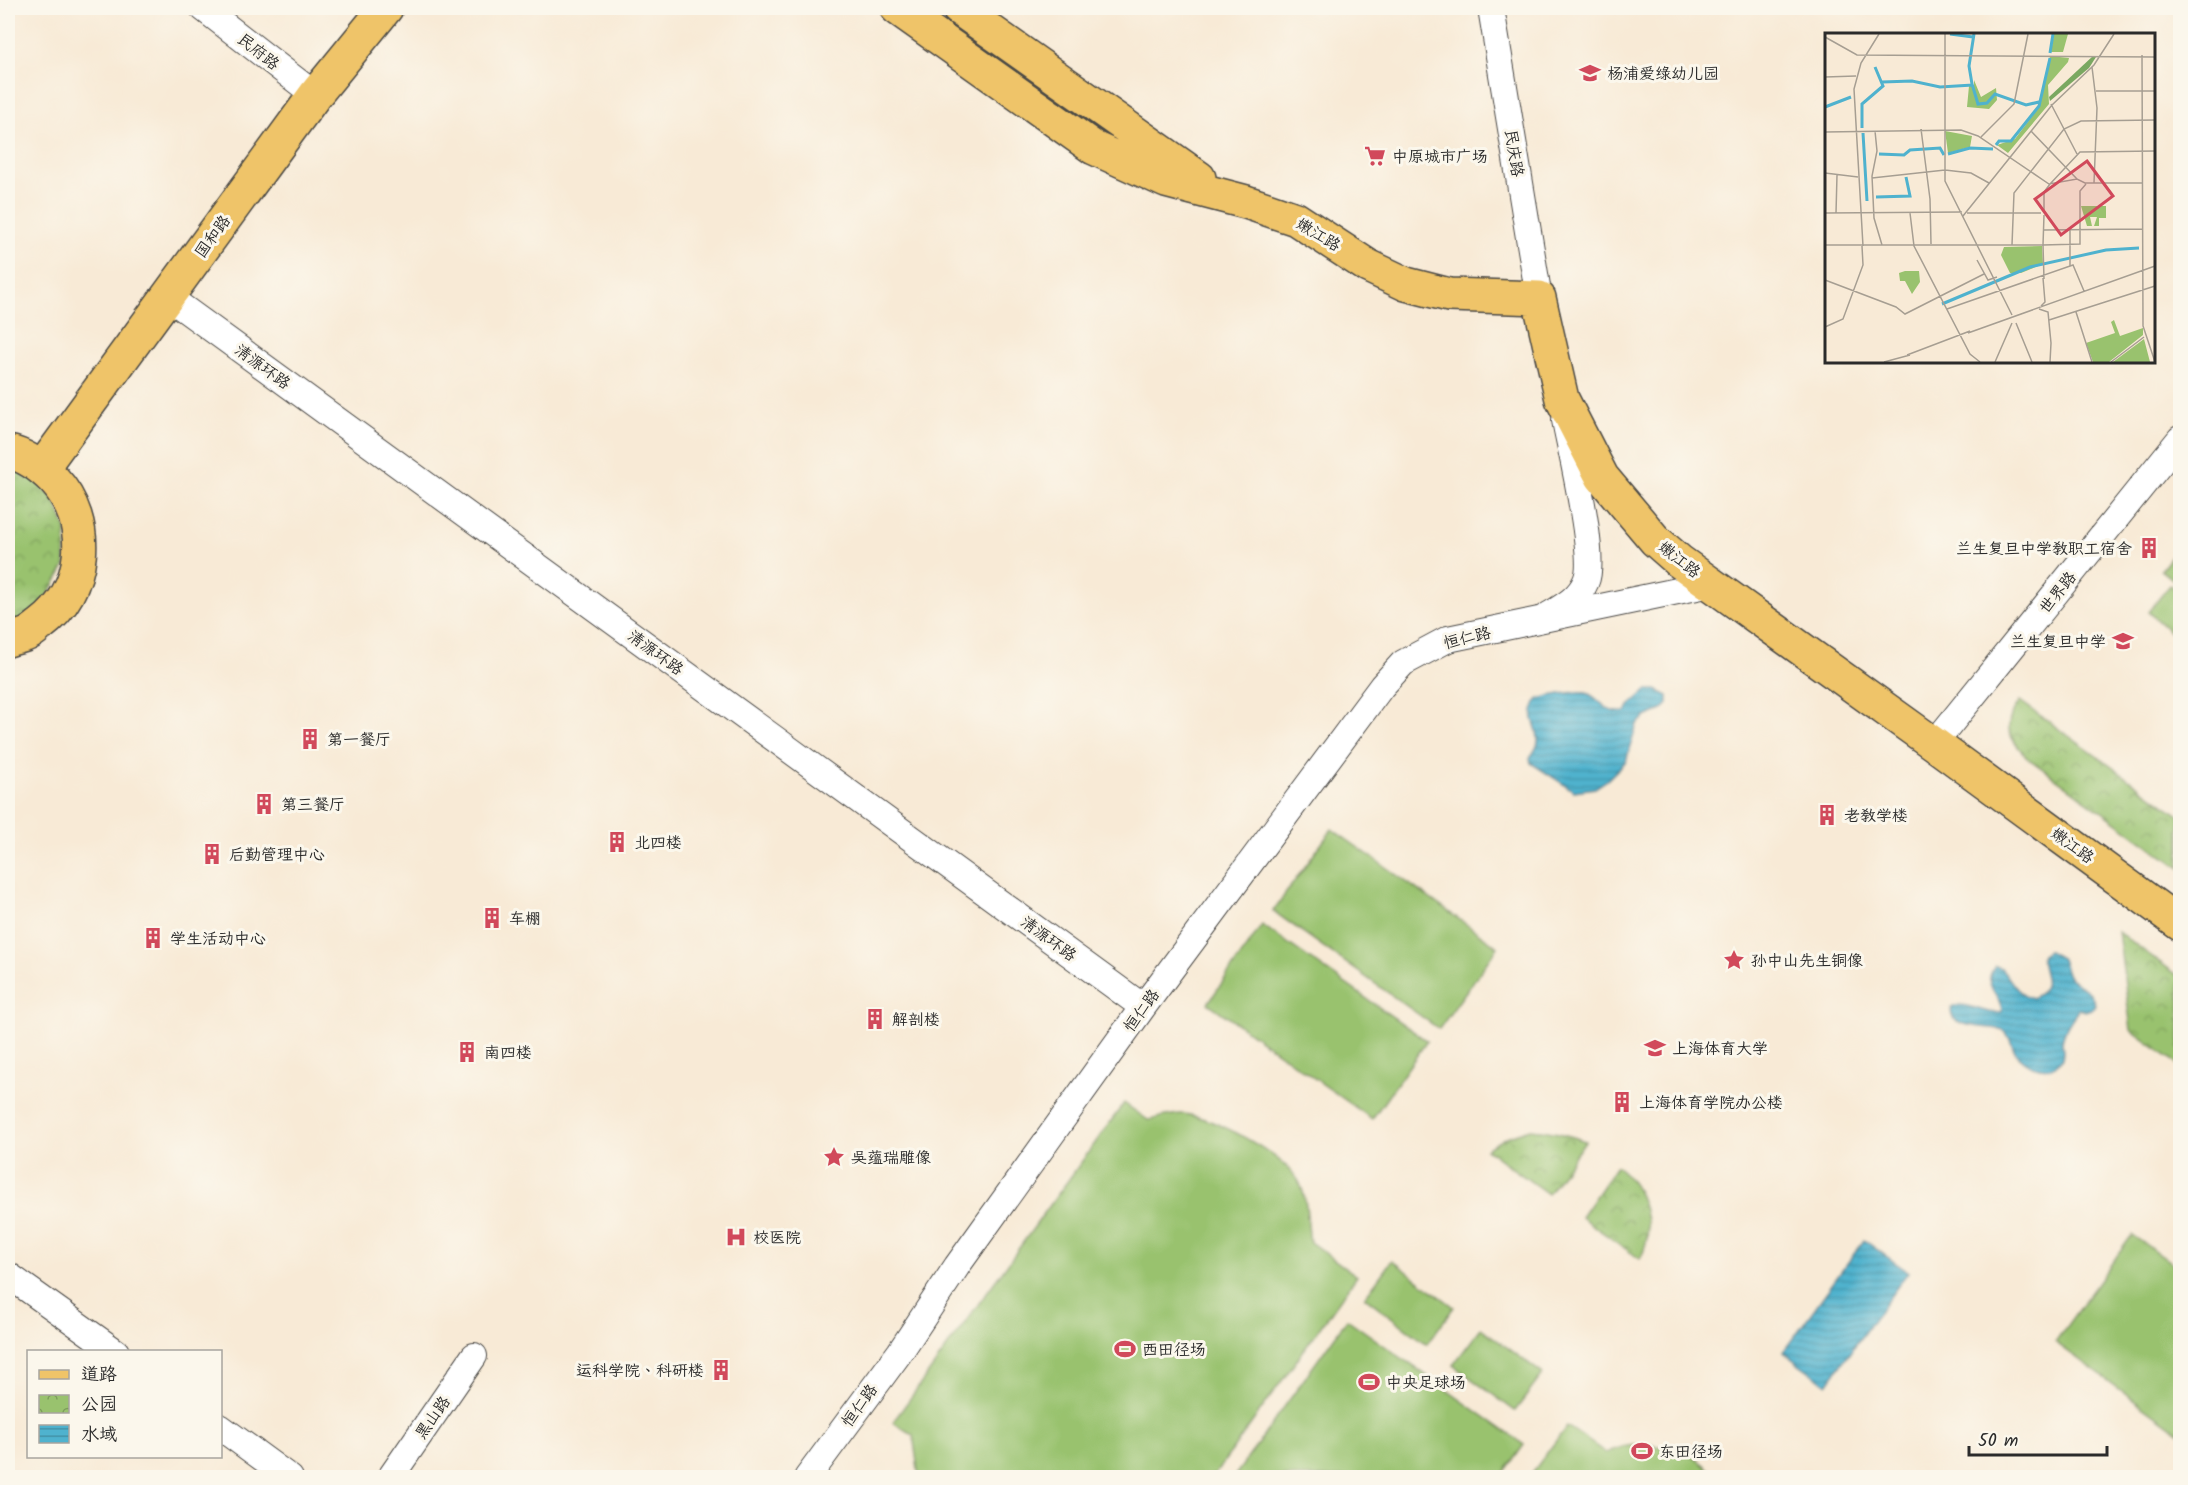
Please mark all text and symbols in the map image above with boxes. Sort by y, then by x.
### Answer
street label: 民府路 [231,28,285,77]
inset map [1825,33,2155,363]
school or university icon: 杨浦爱绿幼儿园 [1578,61,1602,85]
place label: 杨浦爱绿幼儿园 [1607,62,1719,87]
street label: 民庆路 [1497,128,1530,179]
supermarket icon: 中原城市广场 [1363,144,1387,168]
place label: 中原城市广场 [1392,145,1488,170]
street label: 国和路 [189,210,237,264]
street label: 嫩江路 [1291,212,1345,258]
street label: 清源环路 [229,338,295,396]
street label: 嫩江路 [1652,536,1706,585]
building icon: 兰生复旦中学教职工宿舍 [2137,536,2161,560]
place label: 兰生复旦中学教职工宿舍 [1956,537,2132,562]
street label: 世界路 [2033,566,2083,619]
street label: 恒仁路 [1441,621,1494,656]
street label: 清源环路 [622,624,688,682]
school or university icon: 兰生复旦中学 [2111,629,2135,653]
place label: 兰生复旦中学 [2010,630,2106,655]
building icon: 第一餐厅 [298,727,322,751]
place label: 第一餐厅 [327,728,391,753]
building icon: 第三餐厅 [252,792,276,816]
place label: 第三餐厅 [281,793,345,818]
building icon: 老教学楼 [1815,803,1839,827]
place label: 老教学楼 [1844,804,1908,829]
street label: 嫩江路 [2045,822,2099,870]
building icon: 北四楼 [605,830,629,854]
place label: 北四楼 [634,831,682,856]
building icon: 后勤管理中心 [200,842,224,866]
place label: 后勤管理中心 [229,843,325,868]
building icon: 车棚 [480,906,504,930]
place label: 车棚 [509,907,541,932]
street label: 清源环路 [1015,910,1081,968]
building icon: 学生活动中心 [141,926,165,950]
place label: 学生活动中心 [170,927,266,952]
place icon: 孙中山先生铜像 [1722,948,1746,972]
place label: 孙中山先生铜像 [1751,949,1863,974]
street label: 恒仁路 [1118,984,1166,1038]
building icon: 解剖楼 [863,1007,887,1031]
place label: 解剖楼 [892,1008,940,1033]
school or university icon: 上海体育大学 [1643,1036,1667,1060]
place label: 上海体育大学 [1672,1037,1768,1062]
building icon: 南四楼 [455,1040,479,1064]
place label: 南四楼 [484,1041,532,1066]
building icon: 上海体育学院办公楼 [1610,1090,1634,1114]
place label: 上海体育学院办公楼 [1639,1091,1783,1116]
place icon: 吴蕴瑞雕像 [822,1145,846,1169]
place label: 吴蕴瑞雕像 [851,1146,931,1171]
hospital icon: 校医院 [724,1225,748,1249]
place label: 校医院 [753,1226,801,1251]
sports icon: 西田径场 [1113,1337,1137,1361]
place label: 西田径场 [1142,1338,1206,1363]
legend [27,1350,222,1458]
building icon: 运科学院、科研楼 [709,1358,733,1382]
place label: 运科学院、科研楼 [576,1359,704,1384]
text: 道路 [81,1361,117,1390]
sports icon: 中央足球场 [1357,1370,1381,1394]
place label: 中央足球场 [1386,1371,1466,1396]
street label: 恒仁路 [836,1379,884,1433]
text: 公园 [81,1391,117,1420]
street label: 黑山路 [409,1391,457,1445]
scale bar [1969,1419,2107,1457]
text: 水域 [81,1421,117,1450]
text: 50 m [1978,1427,2018,1456]
sports icon: 东田径场 [1630,1439,1654,1463]
place label: 东田径场 [1659,1440,1723,1465]

